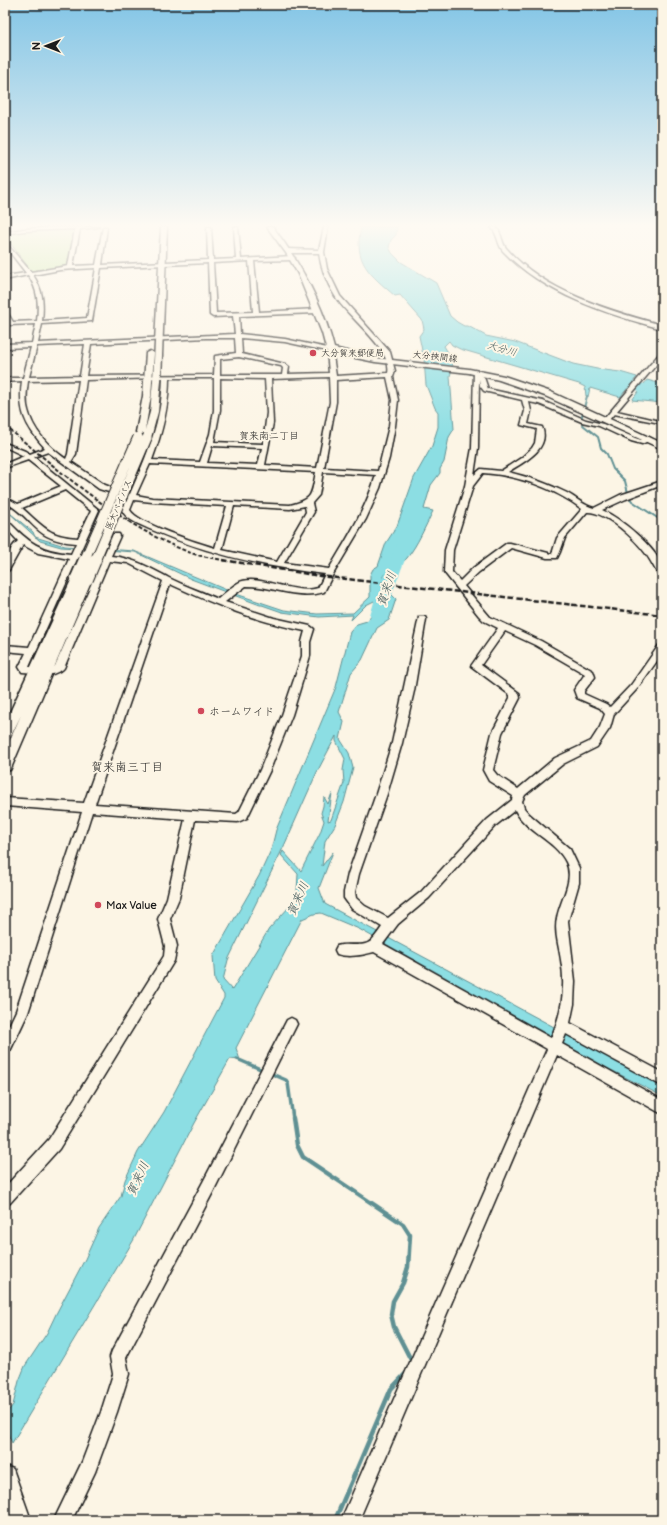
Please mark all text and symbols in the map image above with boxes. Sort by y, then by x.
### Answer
north arrow [26,26,66,66]
text: N [30,42,43,50]
water label: 大分川 [486,339,518,359]
marker: 大分賀来郵便局 [308,348,318,358]
place label: 大分賀来郵便局 [321,348,384,359]
street label: 大分挾間線 [412,349,458,365]
district label: 賀来南二丁目 [239,430,299,442]
street label: 医大バイパス [103,478,135,532]
water label: 賀来川 [374,570,400,608]
place label: ホームワイド [209,705,275,718]
marker: ホームワイド [196,706,206,716]
district label: 賀来南三丁目 [91,760,163,775]
water label: 賀来川 [284,879,312,919]
place label: Max Value [106,899,157,912]
marker: Max Value [93,900,103,910]
water label: 賀来川 [124,1160,152,1198]

